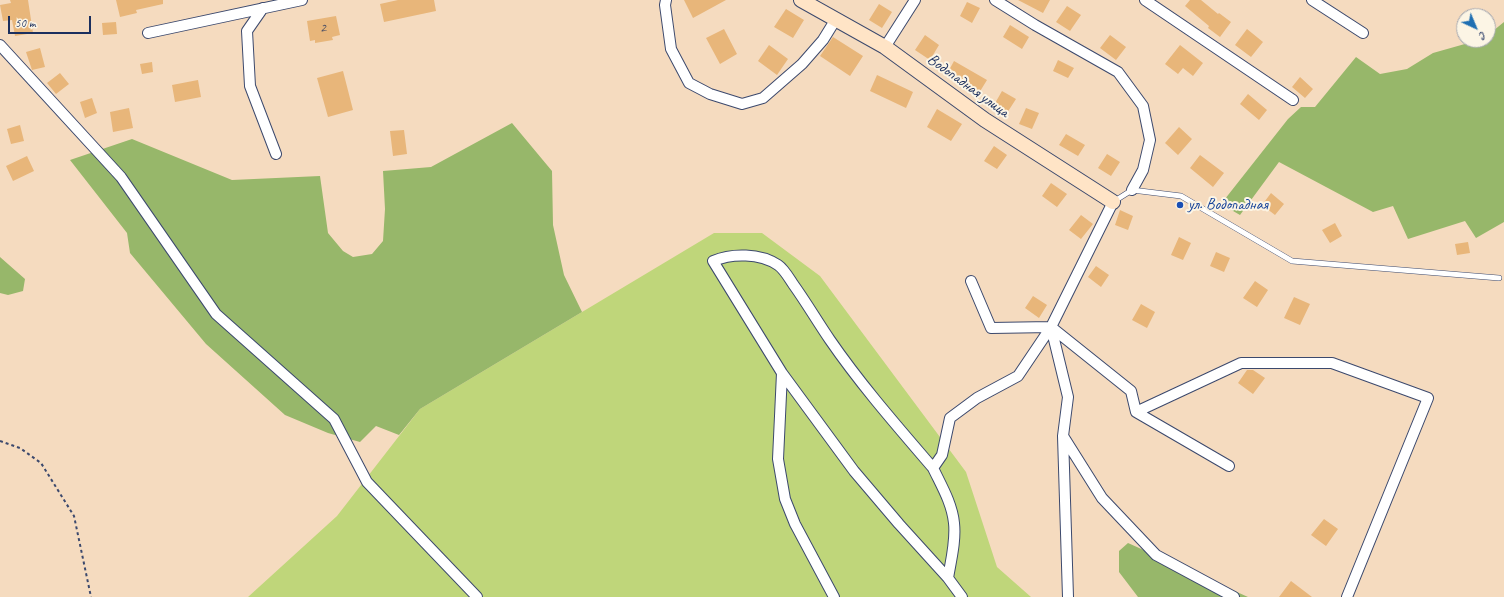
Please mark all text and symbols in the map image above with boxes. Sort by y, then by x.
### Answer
scale bar [10,8,93,34]
north arrow [1456,8,1496,48]
text: 50 m [15,15,35,31]
house number: 2 [320,20,326,36]
text: С [1477,29,1490,43]
street label: Водопадная улица [923,50,1013,122]
place label: ул. Водопадная [1188,195,1268,215]
marker: ул. Водопадная [1175,200,1185,210]

